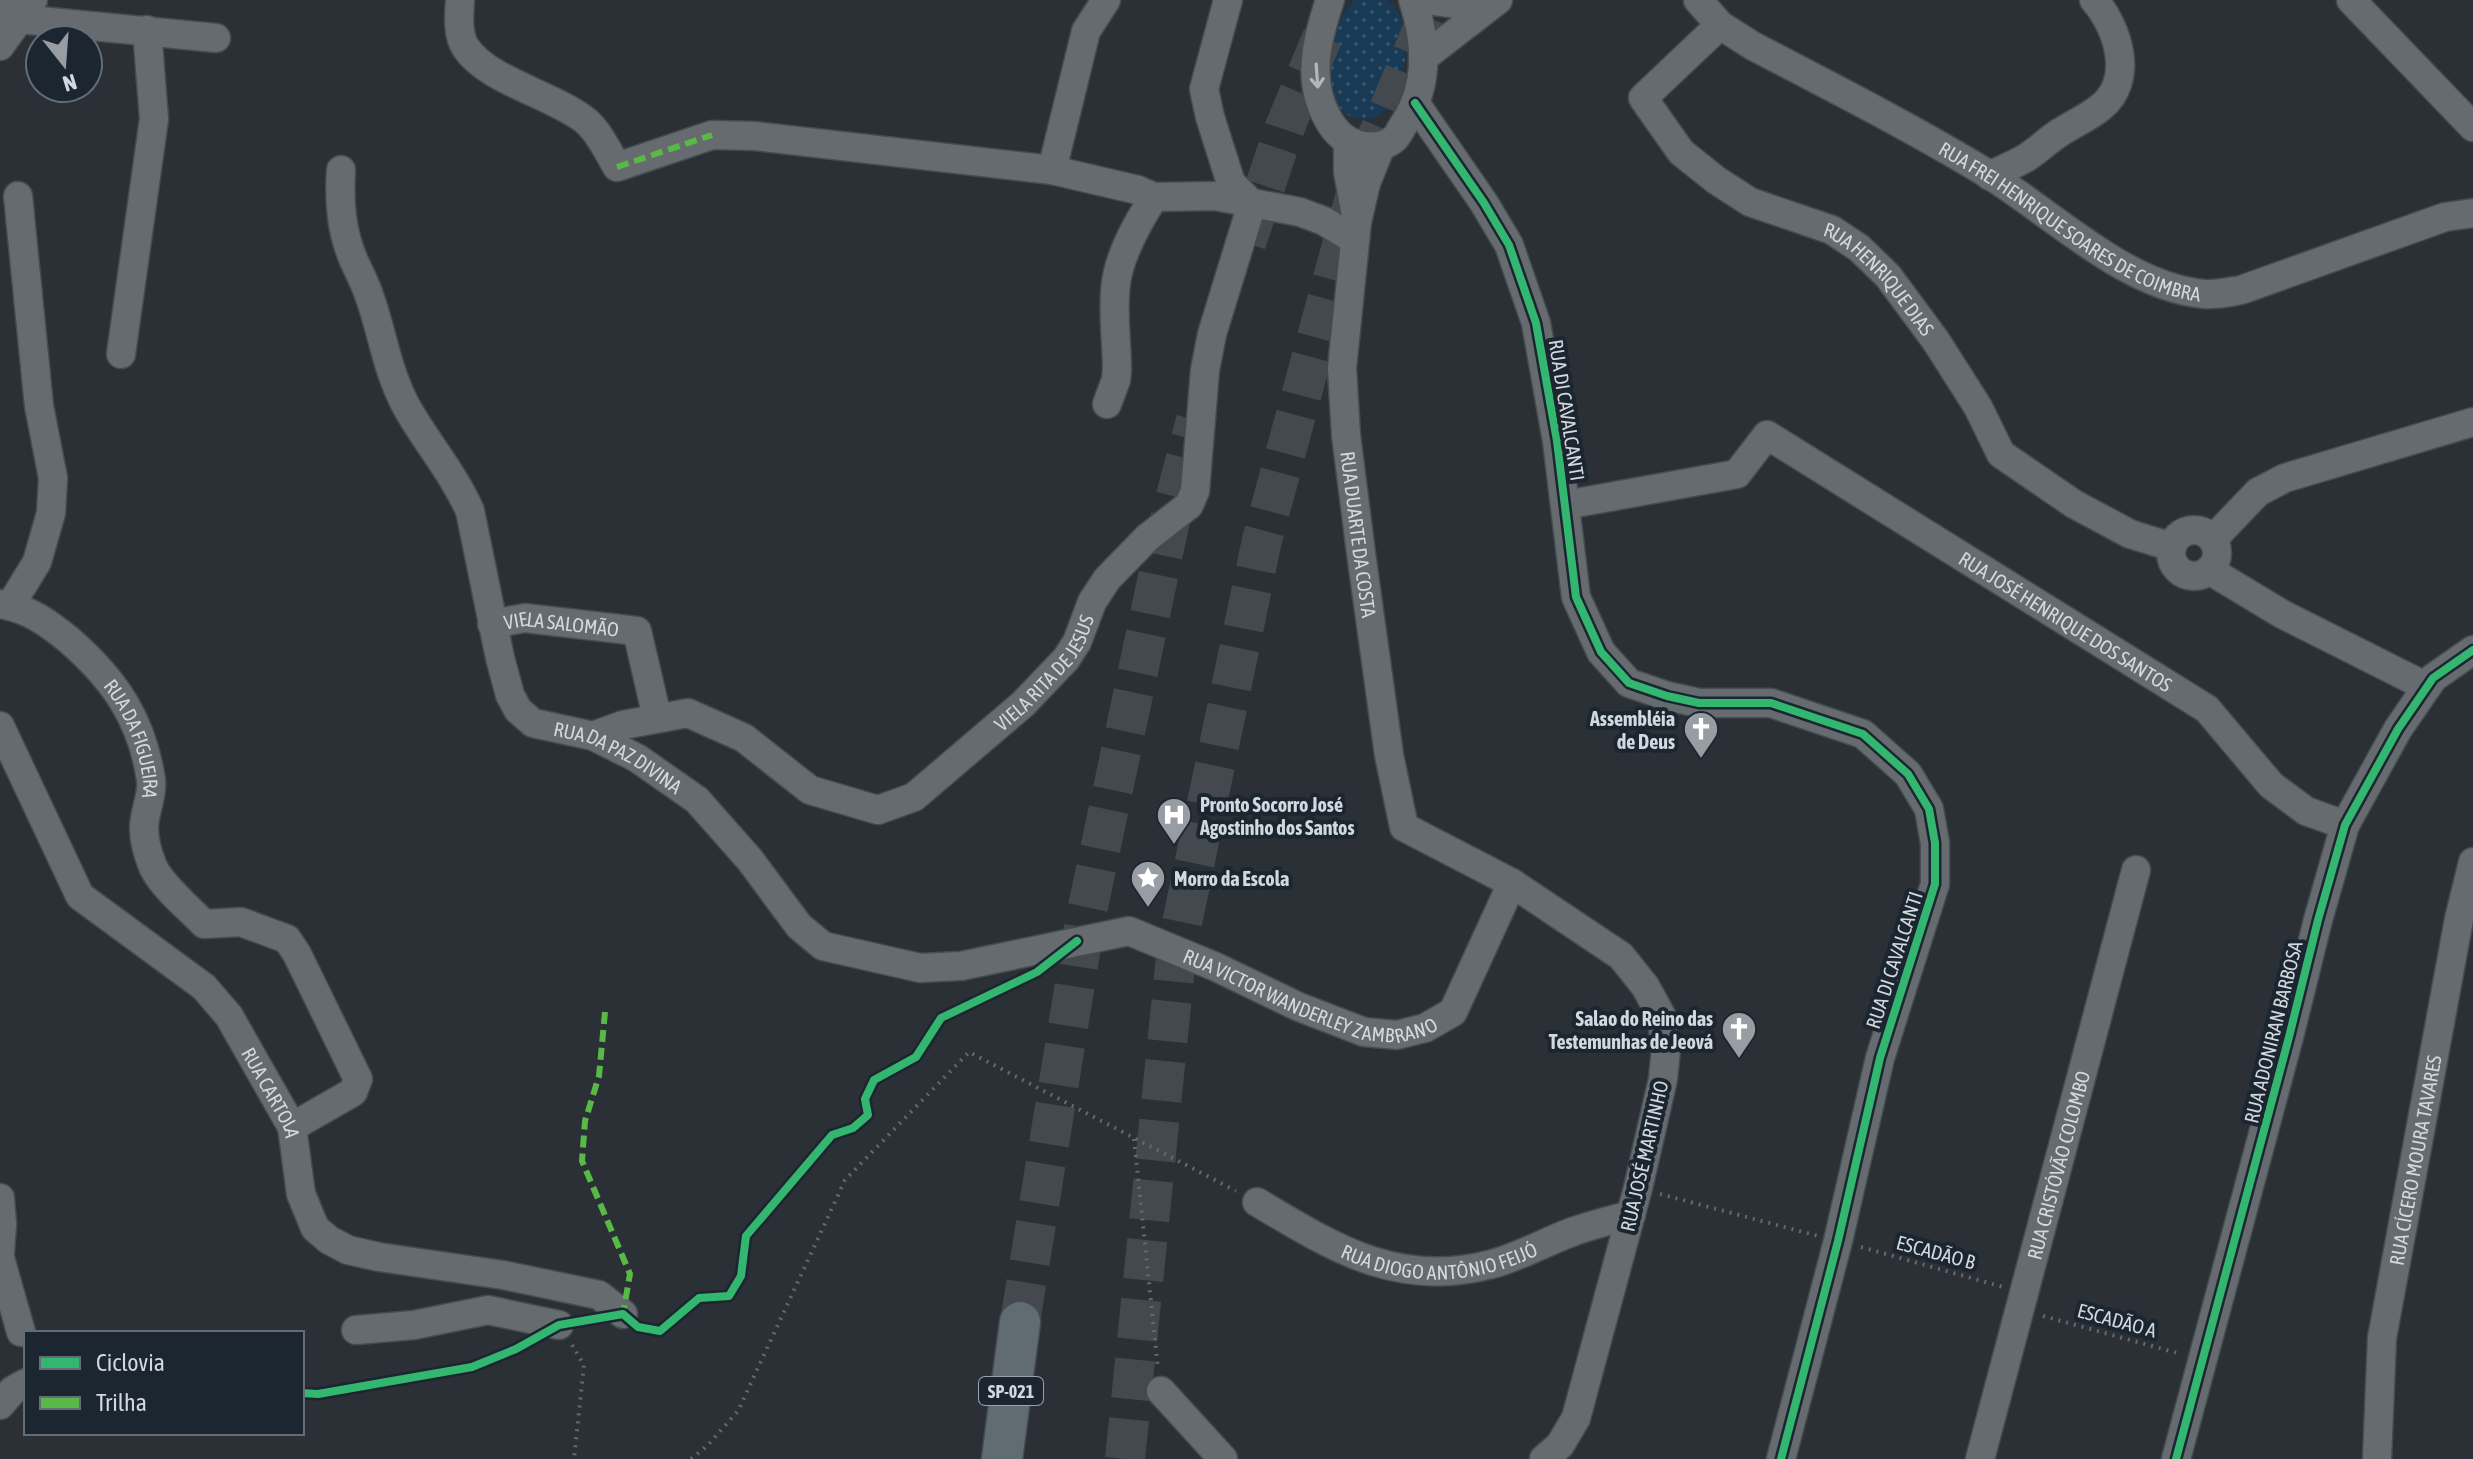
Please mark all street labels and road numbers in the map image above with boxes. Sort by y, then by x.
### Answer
street label: RUA FREI HENRIQUE SOARES DE COIMBRA [1935,136,2202,305]
street label: RUA HENRIQUE DIAS [1821,217,1939,340]
street label: RUA DI CAVALCANTI [1544,338,1590,482]
street label: RUA DUARTE DA COSTA [1337,450,1381,619]
street label: RUA JOSÉ HENRIQUE DOS SANTOS [1955,546,2177,696]
street label: VIELA SALOMÃO [502,606,620,640]
street label: VIELA RITA DE JESUS [989,611,1098,735]
street label: RUA DA FIGUEIRA [100,674,163,801]
street label: RUA DA PAZ DIVINA [552,716,687,798]
street label: RUA DI CAVALCANTI [1861,889,1927,1031]
street label: RUA ADONIRAN BARBOSA [2239,938,2307,1125]
street label: RUA VICTOR WANDERLEY ZAMBRANO [1180,943,1441,1047]
street label: RUA CARTOLA [238,1043,305,1139]
street label: RUA CÍCERO MOURA TAVARES [2384,1053,2445,1267]
street label: RUA CRISTÓVÃO COLOMBO [2022,1068,2094,1262]
street label: RUA JOSÉ MARTINHO [1615,1078,1673,1234]
street label: ESCADÃO B [1894,1230,1978,1274]
street label: RUA DIOGO ANTÔNIO FEIJÓ [1338,1237,1540,1283]
street label: ESCADÃO A [2075,1298,2159,1342]
road number: SP-021 [979,1377,1043,1405]

